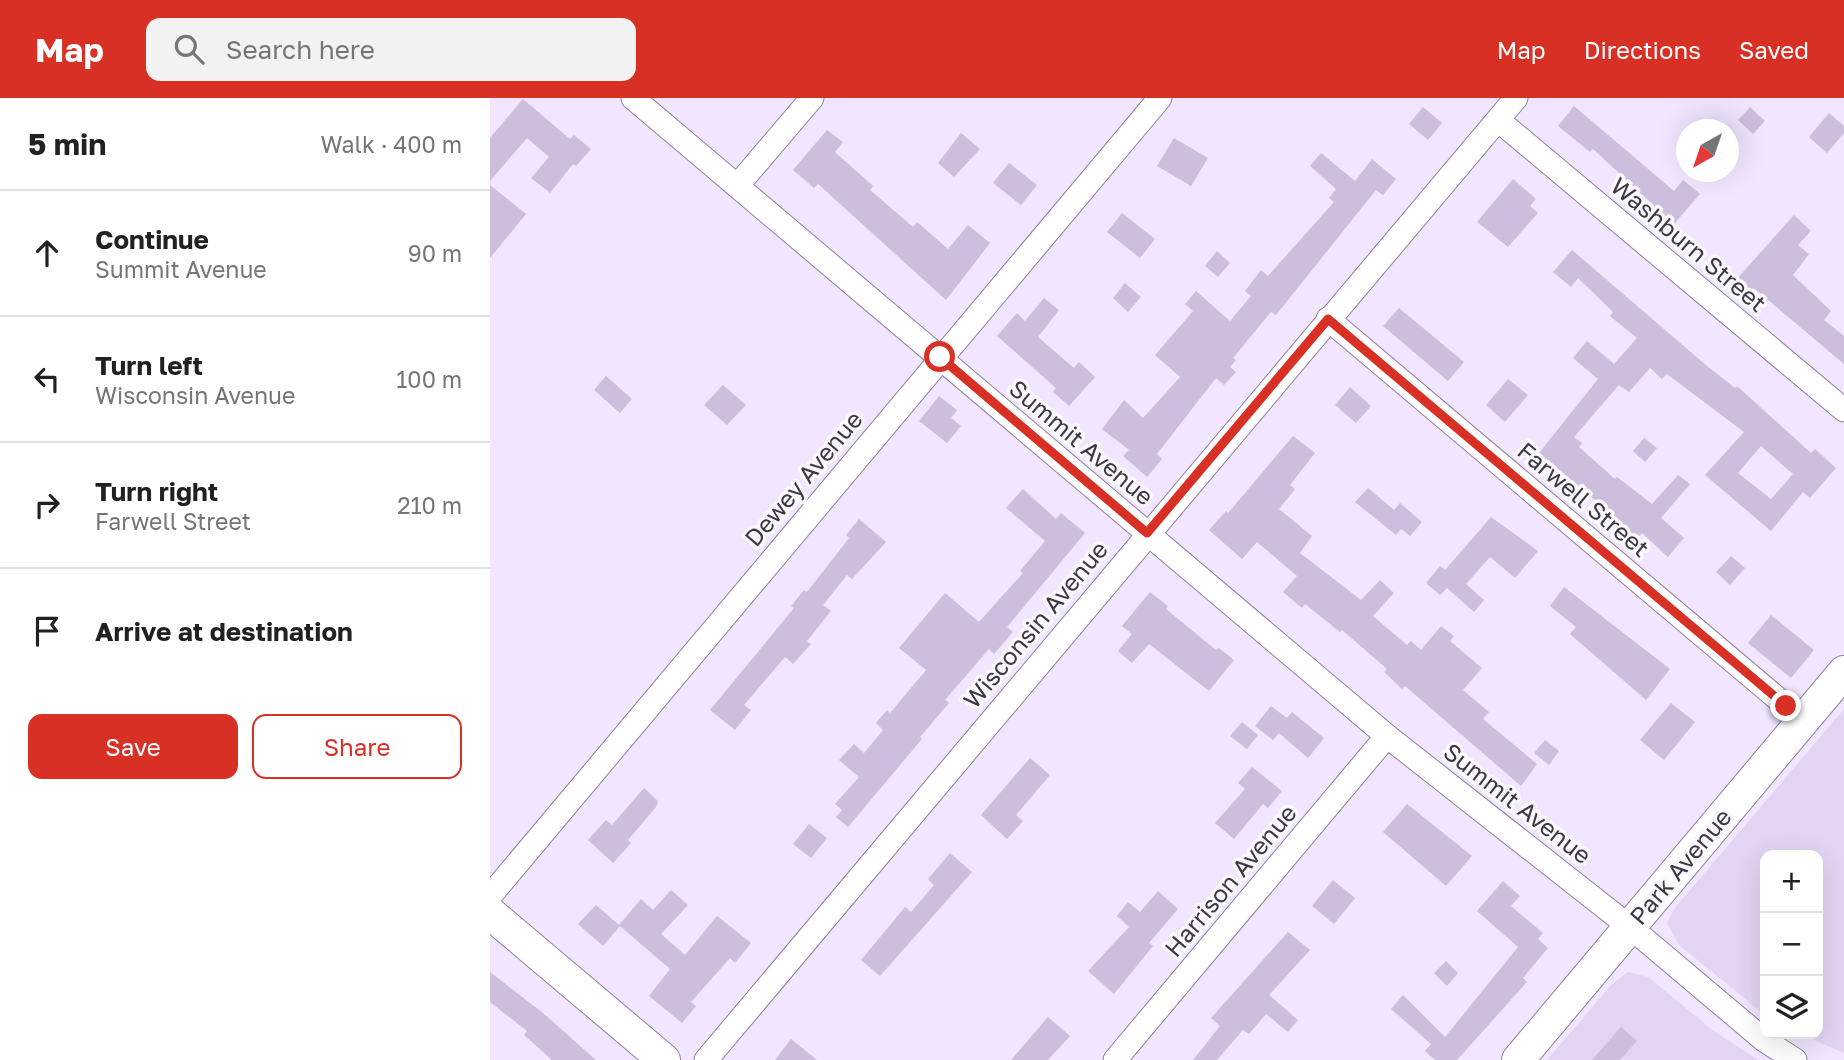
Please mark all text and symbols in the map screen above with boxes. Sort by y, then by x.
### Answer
search box [146,18,636,81]
text: Map [35,30,104,69]
icon: search [170,30,208,68]
text: Search here [226,34,375,65]
text: Map [1497,35,1546,64]
text: Directions [1584,35,1701,64]
text: Saved [1739,35,1809,64]
north arrow [1676,119,1739,182]
text: 5 min [28,126,106,162]
text: Walk · 400 m [320,130,462,158]
street label: Washburn Street [1606,171,1772,317]
text: Continue [95,224,209,255]
icon: ahead [28,234,66,272]
text: 90 m [408,239,462,267]
text: Summit Avenue [95,255,267,283]
route start [924,341,955,372]
text: Turn left [95,350,203,381]
icon: left [28,360,66,398]
text: 100 m [396,365,462,393]
street label: Summit Avenue [1004,373,1160,511]
text: Wisconsin Avenue [95,381,295,409]
street label: Dewey Avenue [738,405,868,551]
street label: Farwell Street [1512,435,1656,562]
text: Turn right [95,476,218,507]
icon: right [28,486,66,524]
text: 210 m [397,491,462,519]
text: Farwell Street [95,507,251,535]
street label: Wisconsin Avenue [957,535,1113,713]
icon: arrive [28,612,66,650]
text: Arrive at destination [95,616,353,647]
route end [1770,690,1801,721]
button: Save [28,714,238,779]
button: Share [252,714,462,779]
street label: Summit Avenue [1438,736,1597,869]
street label: Harrison Avenue [1158,798,1302,962]
street label: Park Avenue [1623,802,1737,930]
map controls [1760,850,1823,1039]
button: + [1760,850,1823,913]
button: − [1760,913,1823,976]
button: layers [1760,976,1823,1039]

